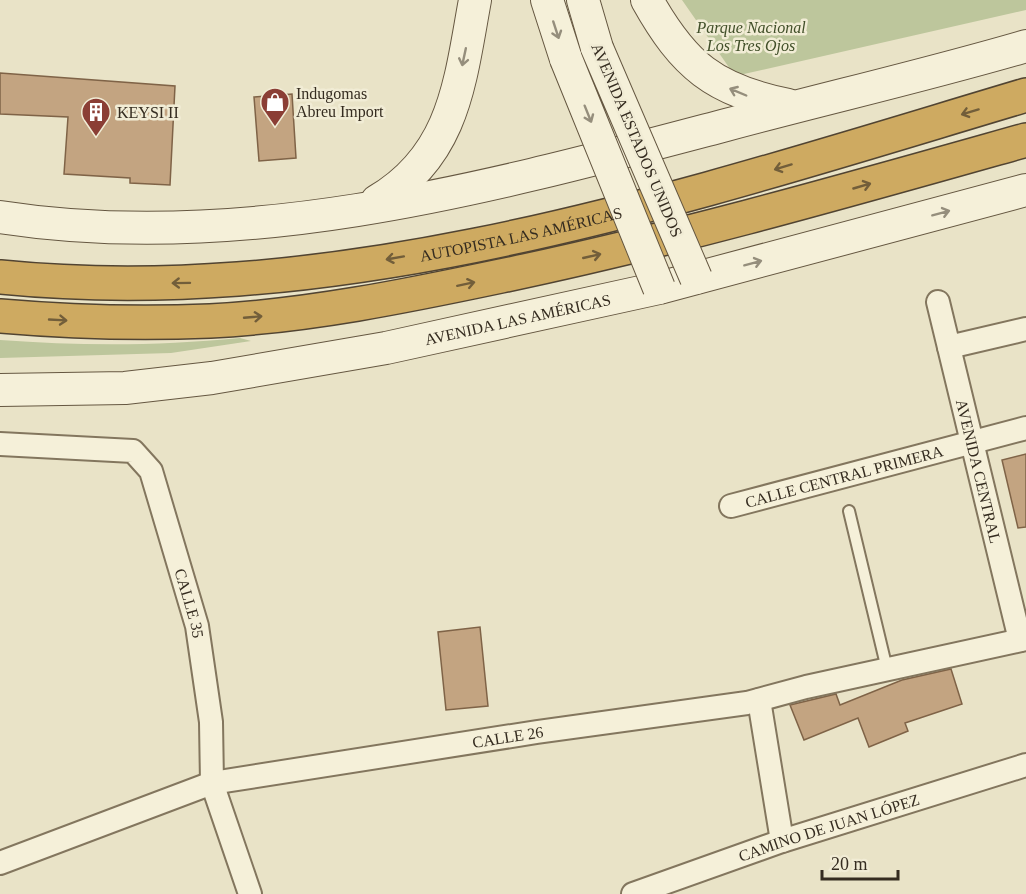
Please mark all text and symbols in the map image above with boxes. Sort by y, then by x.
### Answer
park label: Parque Nacional Los Tres Ojos [695,19,806,55]
one-way arrow [552,20,563,39]
street label: AVENIDA ESTADOS UNIDOS [588,40,686,240]
one-way arrow [458,47,469,67]
place label: Indugomas Abreu Import [296,85,384,121]
shop icon: Indugomas Abreu Import [259,86,291,128]
one-way arrow [730,86,748,97]
building icon: KEYSI II [80,96,112,138]
place label: KEYSI II [117,104,179,121]
one-way arrow [583,104,594,122]
one-way arrow [961,107,980,118]
one-way arrow [774,162,793,173]
one-way arrow [852,180,871,191]
street label: AUTOPISTA LAS AMÉRICAS [418,204,624,264]
one-way arrow [932,207,951,218]
one-way arrow [582,249,601,261]
one-way arrow [386,253,406,264]
one-way arrow [743,257,762,269]
one-way arrow [172,277,192,289]
one-way arrow [457,277,476,289]
street label: AVENIDA LAS AMÉRICAS [423,290,612,348]
one-way arrow [243,311,263,322]
one-way arrow [48,315,68,326]
street label: AVENIDA CENTRAL [953,397,1005,545]
street label: CALLE CENTRAL PRIMERA [743,442,945,510]
street label: CALLE 35 [172,566,207,639]
street label: CALLE 26 [471,723,544,751]
street label: CAMINO DE JUAN LÓPEZ [736,790,921,864]
scale bar [822,843,898,881]
text: 20 m [831,854,868,874]

